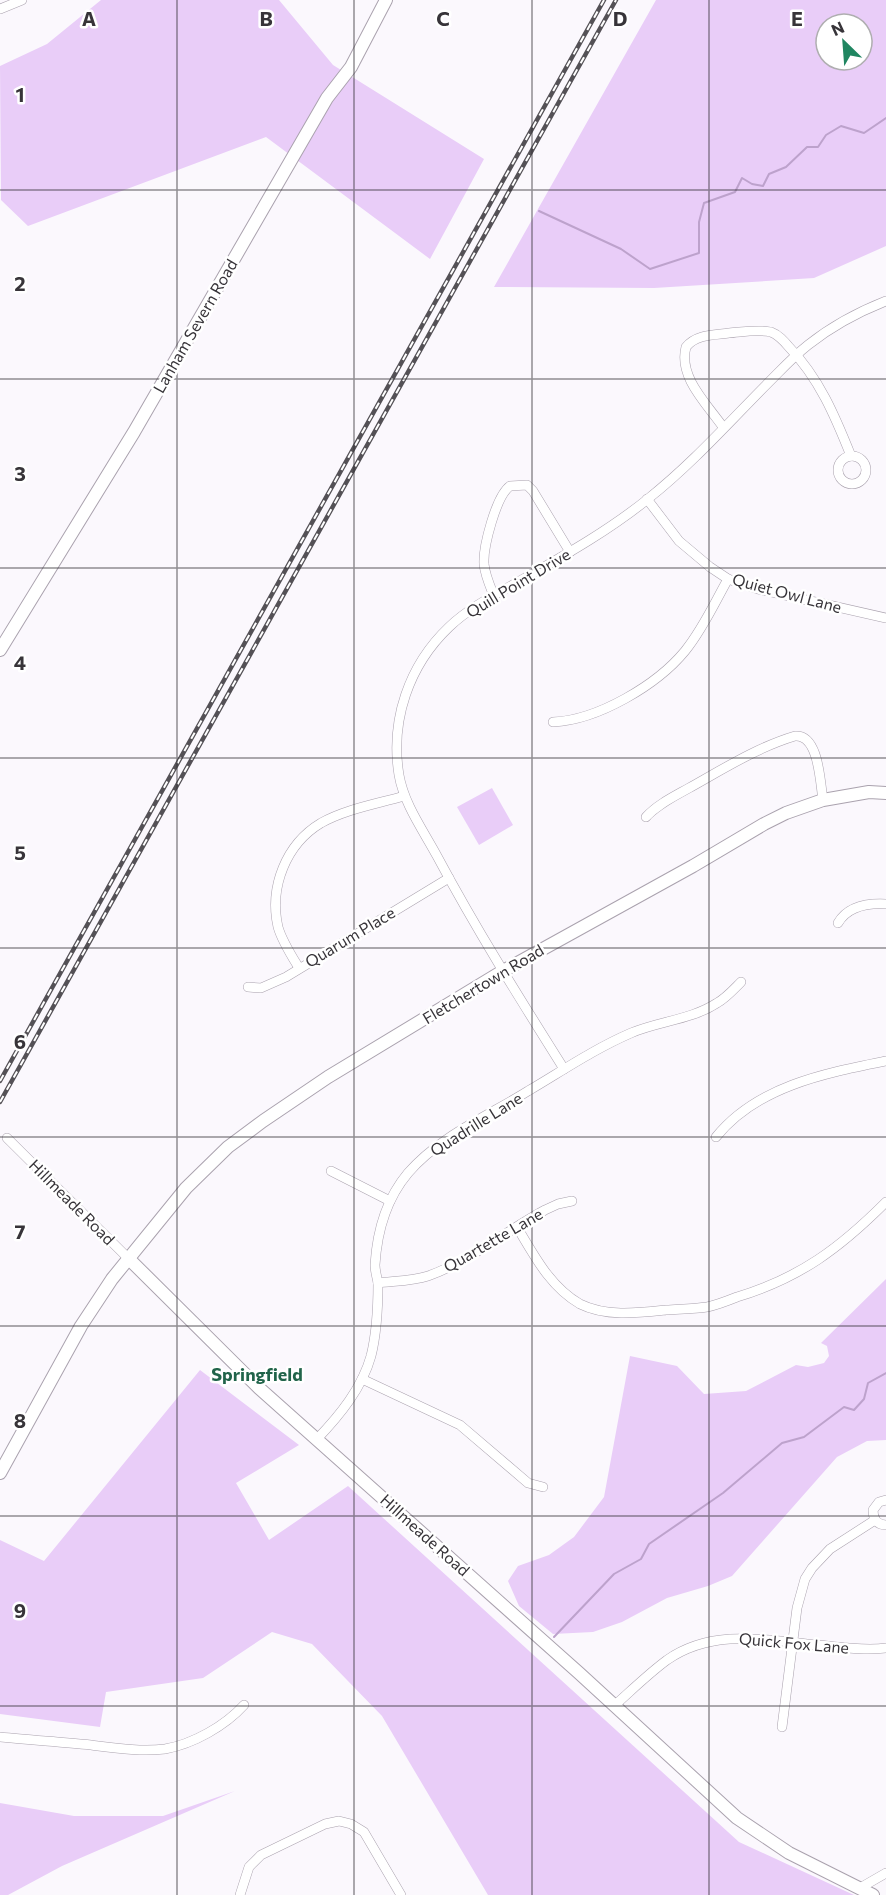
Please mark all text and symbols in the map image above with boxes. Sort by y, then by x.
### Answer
text: A [82,6,96,30]
text: B [259,6,273,30]
text: C [436,6,450,30]
text: D [613,6,627,30]
text: E [791,6,803,30]
north arrow [814,12,874,72]
text: N [828,17,847,39]
text: 1 [15,82,25,106]
street label: Lanham Severn Road [149,256,241,396]
text: 2 [14,271,26,295]
text: 3 [14,461,26,485]
street label: Quill Point Drive [462,544,573,621]
street label: Quiet Owl Lane [730,569,844,616]
text: 4 [14,650,26,674]
text: 5 [14,840,26,864]
street label: Quarum Place [301,902,398,971]
street label: Fletchertown Road [419,940,547,1027]
text: 6 [14,1029,26,1053]
street label: Quadrille Lane [426,1088,525,1159]
street label: Hillmeade Road [26,1155,119,1248]
street label: Quartette Lane [440,1204,546,1276]
text: 7 [15,1219,26,1243]
district label: Springfield [211,1363,303,1385]
text: 8 [14,1408,26,1432]
street label: Hillmeade Road [377,1490,474,1580]
text: 9 [14,1598,26,1622]
street label: Quick Fox Lane [738,1628,850,1657]

